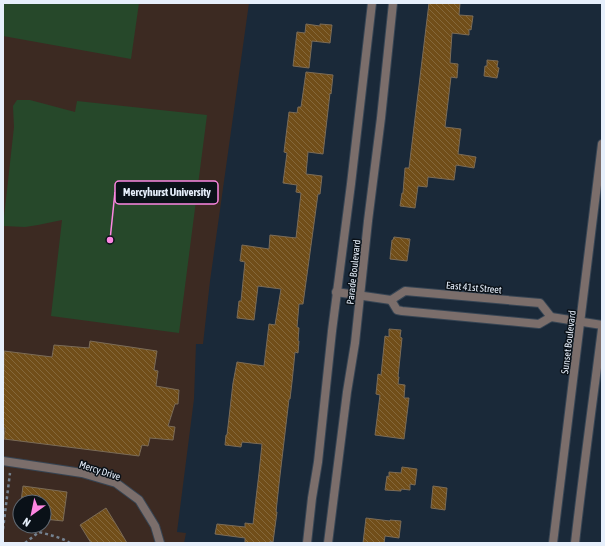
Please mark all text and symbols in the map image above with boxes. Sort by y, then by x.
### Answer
callout: Mercyhurst University [115,181,218,204]
text: Mercyhurst University [123,186,211,198]
street label: Parade Boulevard [345,239,362,305]
street label: East 41st Street [446,280,502,295]
street label: Sunset Boulevard [559,309,578,374]
street label: Mercy Drive [78,459,122,482]
north arrow [12,494,52,534]
text: N [21,516,33,529]

